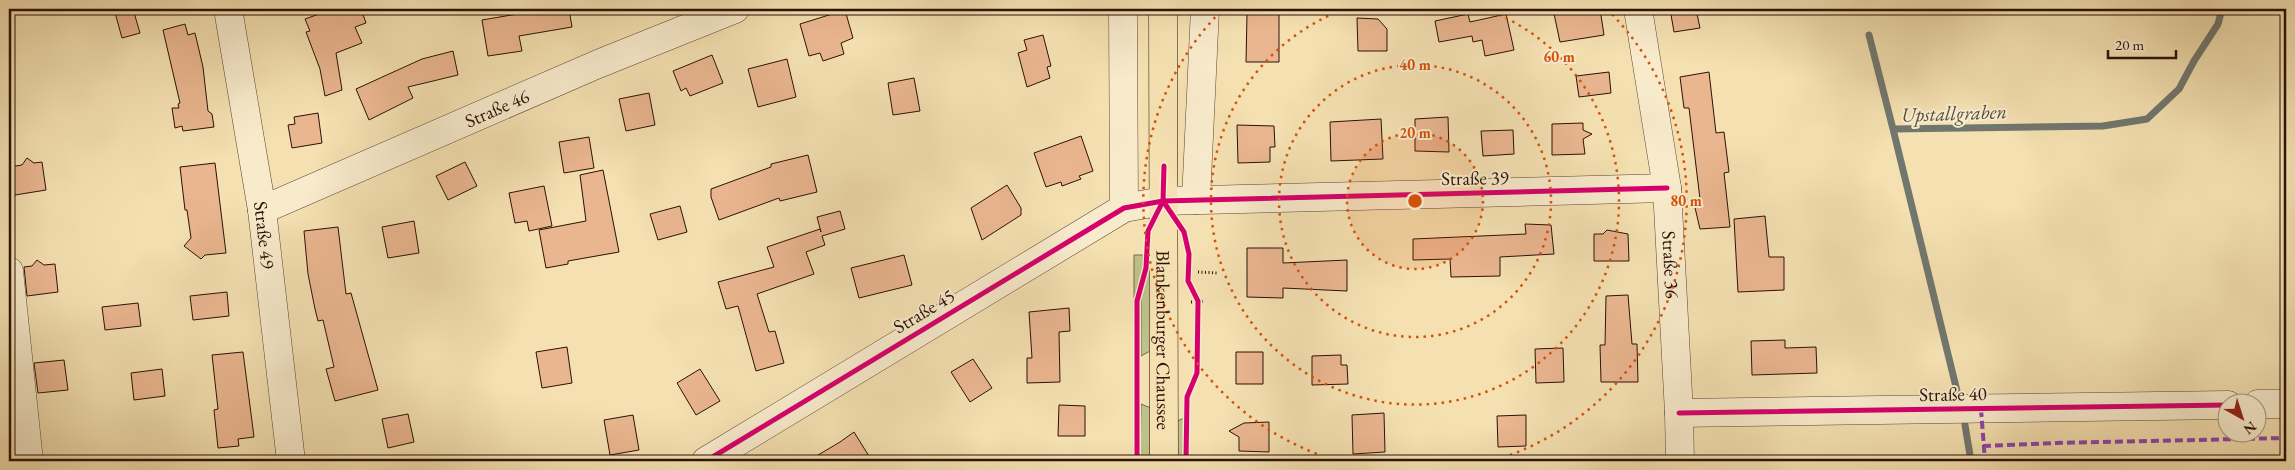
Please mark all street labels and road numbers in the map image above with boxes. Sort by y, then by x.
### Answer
street label: Straße 46 [461,83,533,133]
street label: Straße 39 [1441,165,1509,191]
street label: Straße 49 [248,199,281,270]
street label: Straße 36 [1657,230,1685,299]
street label: Blankenburger Chaussee [1151,250,1176,430]
street label: Straße 45 [889,283,959,339]
street label: Straße 40 [1919,381,1987,407]

